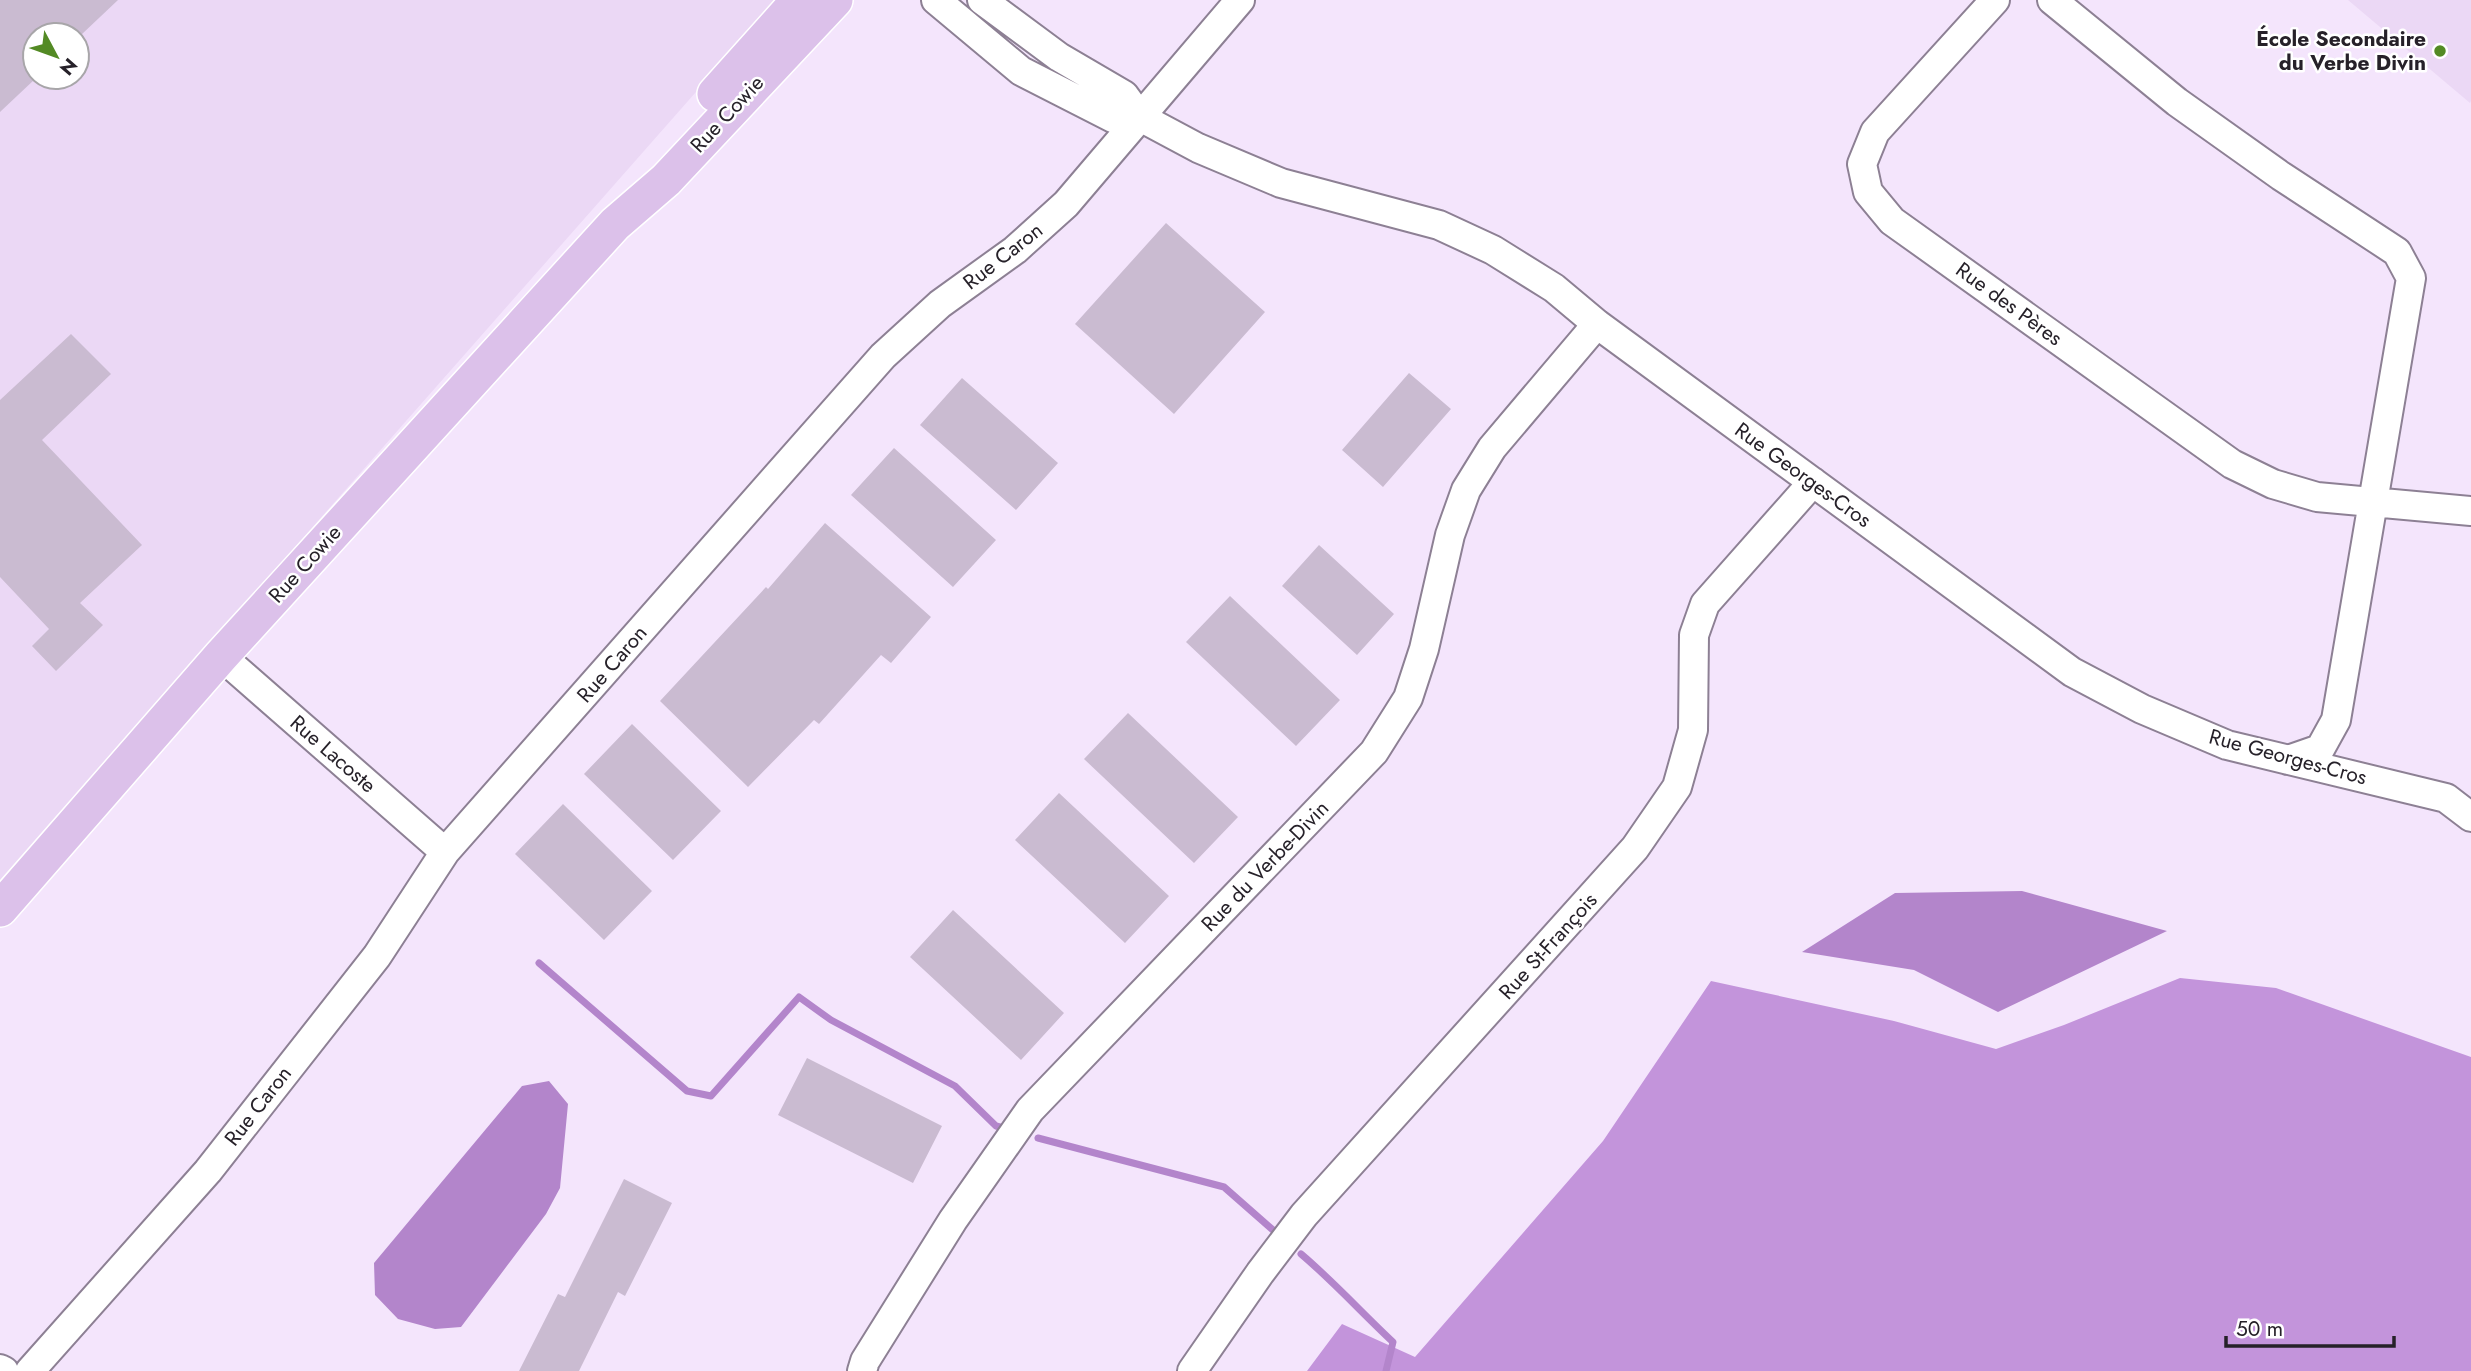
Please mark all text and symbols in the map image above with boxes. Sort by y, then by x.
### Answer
north arrow [21,21,91,91]
place label: École Secondaire du Verbe Divin [2256,24,2426,78]
marker: École Secondaire du Verbe Divin [2432,43,2448,59]
text: N [53,52,84,81]
street label: Rue Cowie [683,69,771,159]
street label: Rue Caron [957,215,1049,297]
street label: Rue des Pères [1949,255,2069,353]
street label: Rue Georges-Cros [1729,415,1877,535]
street label: Rue Cowie [262,518,348,610]
street label: Rue Caron [570,619,654,709]
street label: Rue Lacoste [283,708,383,800]
street label: Rue Georges-Cros [2206,722,2370,792]
street label: Rue du Verbe-Divin [1194,794,1336,938]
street label: Rue St-François [1492,886,1604,1006]
street label: Rue Caron [217,1060,299,1152]
scale bar [2226,1304,2394,1348]
text: 50 m [2236,1314,2283,1344]

